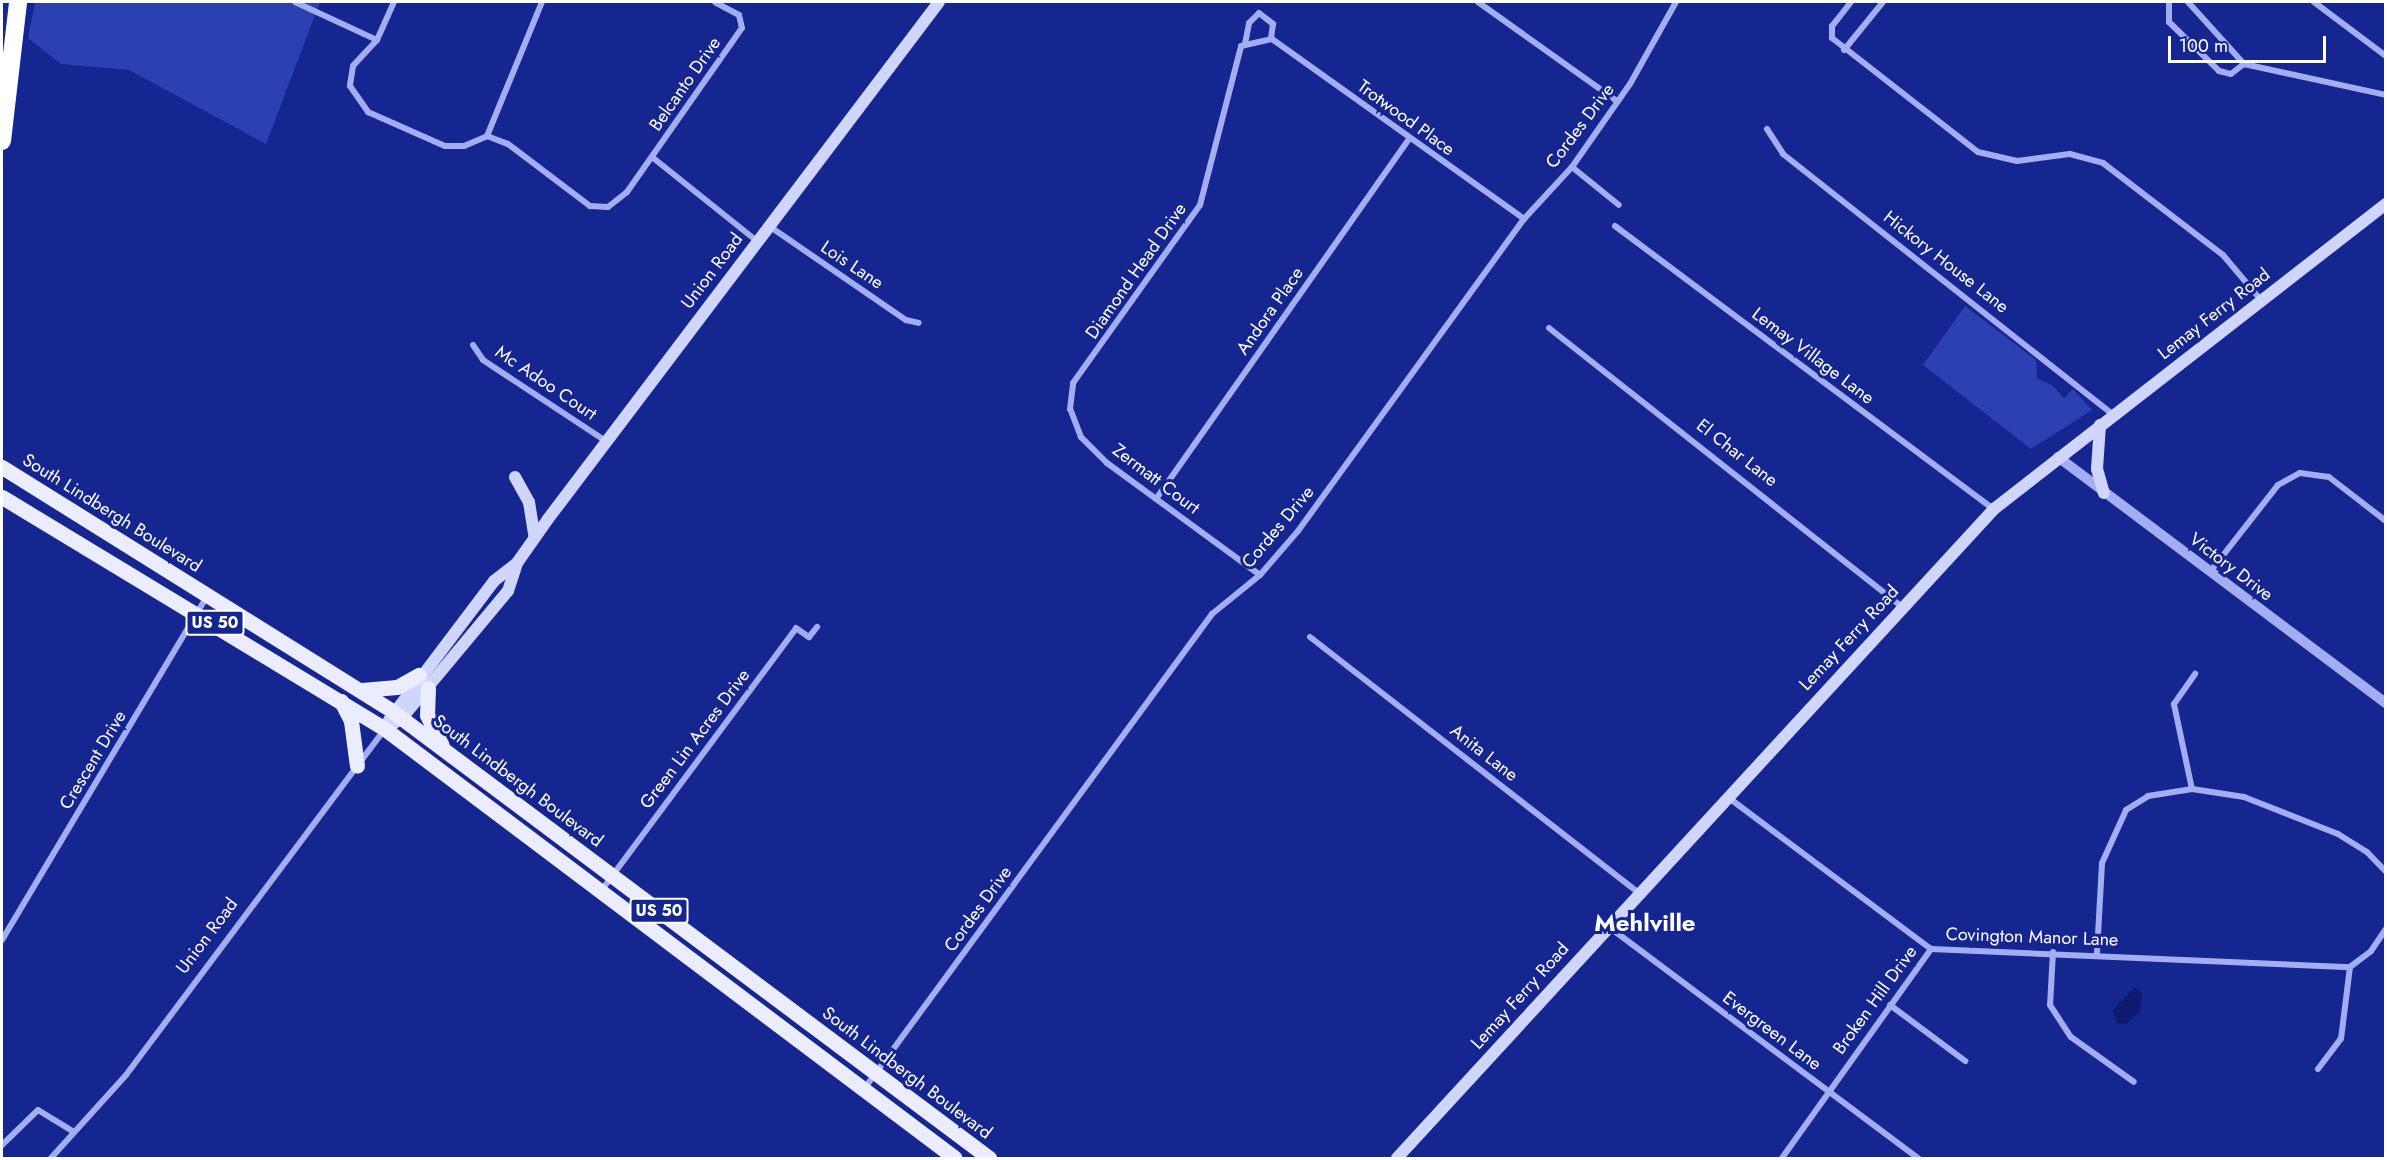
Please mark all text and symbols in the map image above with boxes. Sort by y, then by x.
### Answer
scale bar [2171,24,2328,62]
street label: Belcanto Drive [645,33,725,135]
text: 100 m [2179,33,2228,59]
street label: Trotwood Place [1353,76,1459,160]
street label: Cordes Drive [1541,79,1619,173]
street label: Diamond Head Drive [1081,199,1191,343]
street label: Hickory House Lane [1879,206,2013,318]
street label: Union Road [677,229,747,313]
street label: Lois Lane [817,236,887,294]
street label: Andora Place [1232,263,1308,359]
street label: Lemay Ferry Road [2154,264,2274,364]
street label: Lemay Village Lane [1748,303,1878,409]
street label: Mc Adoo Court [491,341,601,425]
street label: El Char Lane [1692,415,1782,491]
street label: Zermatt Court [1108,439,1204,519]
street label: South Lindbergh Boulevard [19,449,205,577]
street label: Cordes Drive [1237,482,1319,572]
street label: Victory Drive [2185,528,2277,606]
street label: Lemay Ferry Road [1795,581,1903,695]
road number: US 50 [185,610,245,636]
street label: Green Lin Acres Drive [635,665,755,813]
street label: Crescent Drive [55,707,131,813]
street label: South Lindbergh Boulevard [429,710,607,852]
street label: Anita Lane [1446,720,1522,786]
street label: Cordes Drive [940,862,1016,956]
street label: Union Road [172,894,242,978]
road number: US 50 [629,898,689,924]
district label: Mehlville [1594,909,1696,937]
street label: Covington Manor Lane [1945,923,2119,951]
street label: Lemay Ferry Road [1466,938,1574,1054]
street label: Broken Hill Drive [1828,942,1922,1058]
street label: Evergreen Lane [1718,987,1826,1075]
street label: South Lindbergh Boulevard [818,1002,996,1144]

